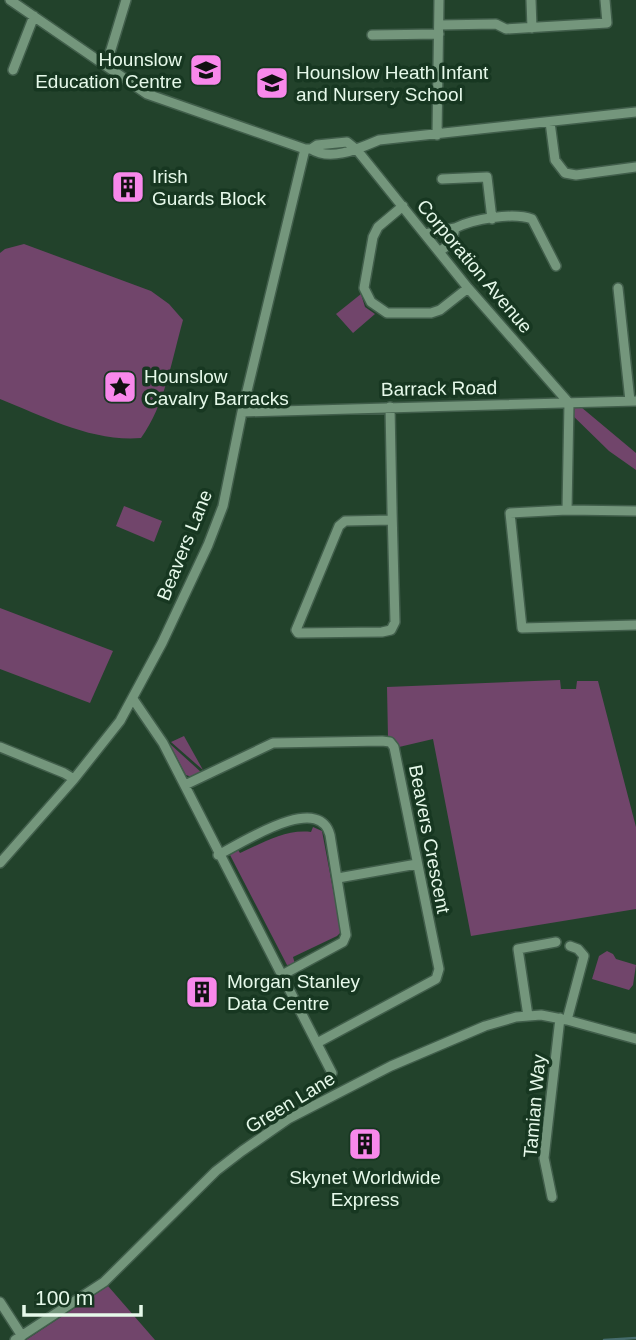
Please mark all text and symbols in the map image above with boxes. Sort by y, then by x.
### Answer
place label: Hounslow Education Centre [35,49,182,92]
school or university icon: Hounslow Education Centre [187,51,225,89]
place label: Hounslow Heath Infant and Nursery School [296,62,489,105]
school or university icon: Hounslow Heath Infant and Nursery School [253,64,291,102]
place label: Irish Guards Block [152,166,267,209]
building icon: Irish Guards Block [109,168,147,206]
street label: Corporation Avenue [413,195,537,337]
place label: Hounslow Cavalry Barracks [144,366,289,409]
place icon: Hounslow Cavalry Barracks [101,368,139,406]
street label: Barrack Road [381,377,497,400]
street label: Beavers Lane [153,487,216,603]
street label: Beavers Crescent [405,763,454,916]
place label: Morgan Stanley Data Centre [227,971,361,1014]
building icon: Morgan Stanley Data Centre [183,973,221,1011]
street label: Tamian Way [520,1053,550,1159]
street label: Green Lane [242,1068,339,1137]
building icon: Skynet Worldwide Express [346,1125,384,1163]
place label: Skynet Worldwide Express [289,1167,441,1210]
scale bar [24,1274,142,1318]
text: 100 m [35,1286,93,1309]

